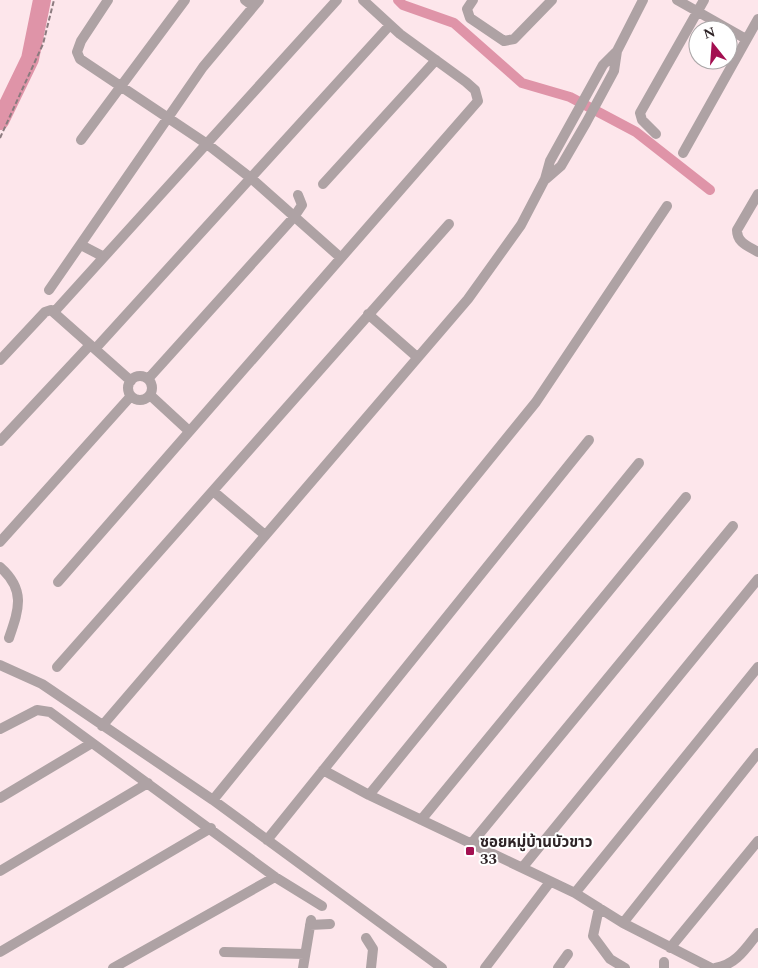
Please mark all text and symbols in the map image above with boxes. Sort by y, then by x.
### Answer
north arrow [688,20,738,70]
text: N [701,21,718,45]
place label: ซอยหมู่บ้านบัวขาว 33 [480,831,592,871]
marker: ซอยหมู่บ้านบัวขาว 33 [464,845,476,857]

